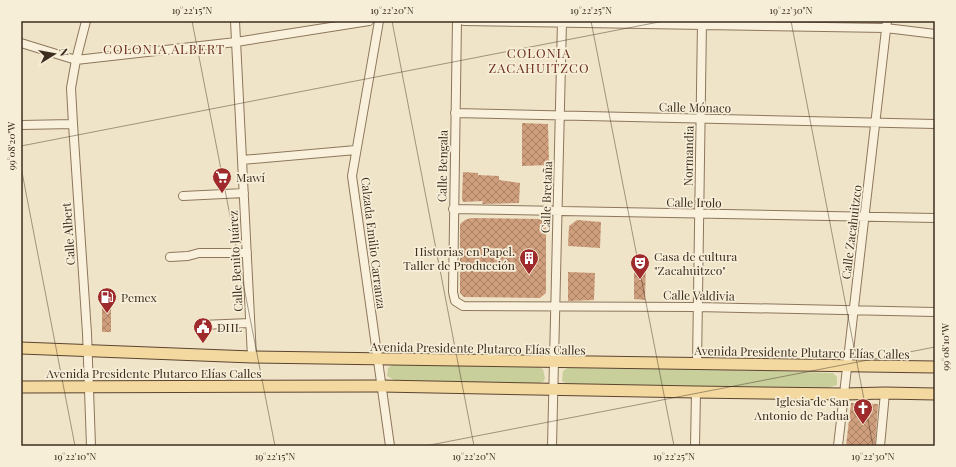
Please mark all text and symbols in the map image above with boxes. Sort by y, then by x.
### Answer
text: 19°22'15"N [172,3,212,17]
text: 19°22'20"N [370,3,414,17]
text: 19°22'25"N [570,3,612,17]
text: 19°22'30"N [769,3,813,17]
north arrow [34,34,74,74]
district label: COLONIA ALBERT [103,40,225,57]
district label: COLONIA ZACAHUITZCO [488,44,590,76]
text: N [56,47,72,57]
street label: Calle Mónaco [659,98,732,116]
text: 99°08'20"W [4,121,18,170]
street label: Normandia [679,126,697,186]
street label: Calle Bengala [433,130,451,202]
street label: Calle Bretaña [537,161,555,233]
supermarket icon: Mawí [211,166,233,194]
place label: Mawí [236,169,266,185]
street label: Calzada Emilio Carranza [358,176,390,310]
street label: Calle Zacahuitzco [837,184,865,280]
street label: Calle Irolo [666,194,722,210]
street label: Calle Albert [58,201,78,266]
street label: Calle Benito Juárez [224,210,246,312]
place label: Historias en Papel. Taller de Producción [403,243,515,273]
building icon: Historias en Papel. Taller de Producción [518,247,540,275]
place label: Casa de cultura "Zacahuitzco" [654,248,737,278]
theatre icon: Casa de cultura "Zacahuitzco" [629,252,651,280]
fuel station icon: Pemex [96,286,118,314]
street label: Calle Valdivia [663,286,735,304]
place label: Pemex [121,289,158,305]
public building icon: DHL [192,316,214,344]
place label: DHL [217,319,242,335]
text: 99°08'10"W [938,322,952,371]
street label: Avenida Presidente Plutarco Elías Calles [369,338,586,358]
street label: Avenida Presidente Plutarco Elías Calles [693,342,910,362]
street label: Avenida Presidente Plutarco Elías Calles [45,365,262,381]
place label: Iglesia de San Antonio de Padua [753,393,849,423]
church icon: Iglesia de San Antonio de Padua [852,397,874,425]
text: 19°22'10"N [54,449,96,463]
text: 19°22'15"N [255,449,295,463]
text: 19°22'20"N [452,449,496,463]
text: 19°22'25"N [653,449,695,463]
text: 19°22'30"N [851,449,895,463]

